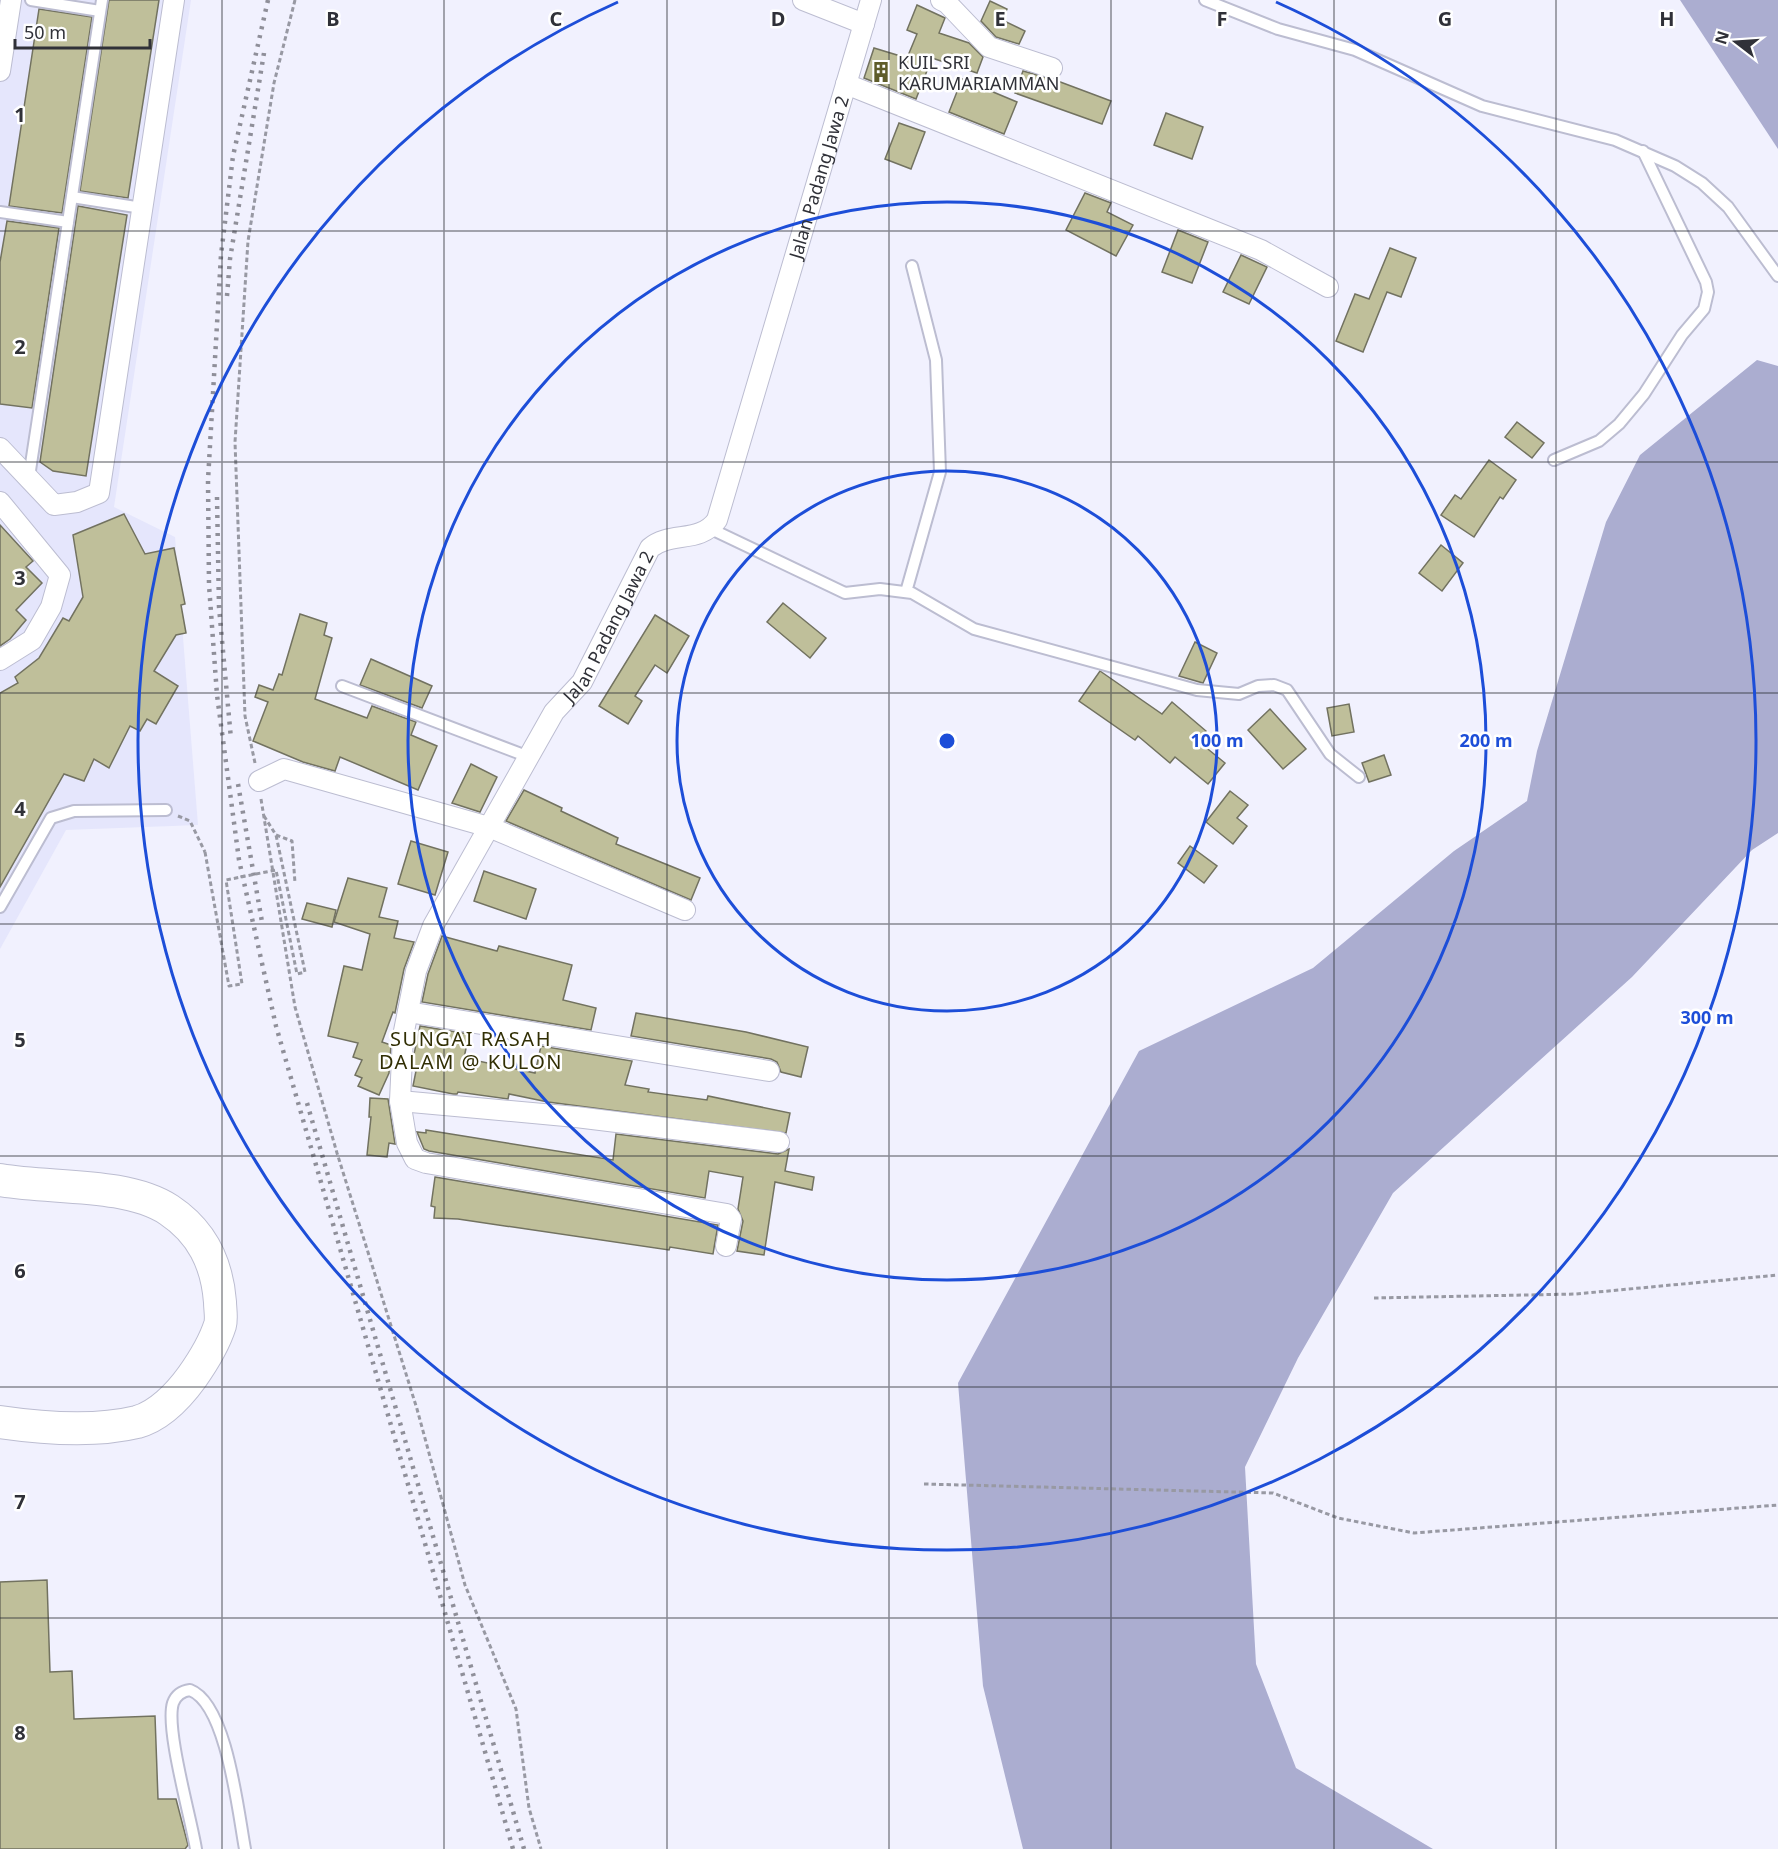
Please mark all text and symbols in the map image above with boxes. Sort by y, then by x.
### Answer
text: B [326,5,340,32]
text: C [550,5,563,32]
text: D [771,5,785,32]
text: E [994,5,1006,32]
text: F [1217,5,1227,32]
text: G [1438,5,1452,32]
text: H [1659,5,1675,32]
scale bar [15,12,150,50]
north arrow [1706,12,1766,72]
text: 50 m [24,20,66,44]
text: N [1709,28,1734,47]
place label: KUIL SRI KARUMARIAMMAN [898,50,1059,95]
building icon: KUIL SRI KARUMARIAMMAN [869,60,893,84]
street label: Jalan Padang Jawa 2 [782,93,854,263]
text: 1 [14,101,26,128]
text: 2 [14,333,26,360]
street label: Jalan Padang Jawa 2 [556,547,659,709]
text: 3 [14,564,26,591]
text: 100 m [1190,728,1244,752]
text: 200 m [1459,728,1513,752]
centre of rings [937,731,957,751]
text: 4 [14,795,26,822]
text: 300 m [1680,1005,1734,1029]
district label: SUNGAI RASAH DALAM @ KULON [379,1025,563,1075]
text: 5 [14,1026,26,1053]
text: 6 [14,1257,26,1284]
text: 7 [14,1488,26,1515]
text: 8 [14,1719,26,1746]

